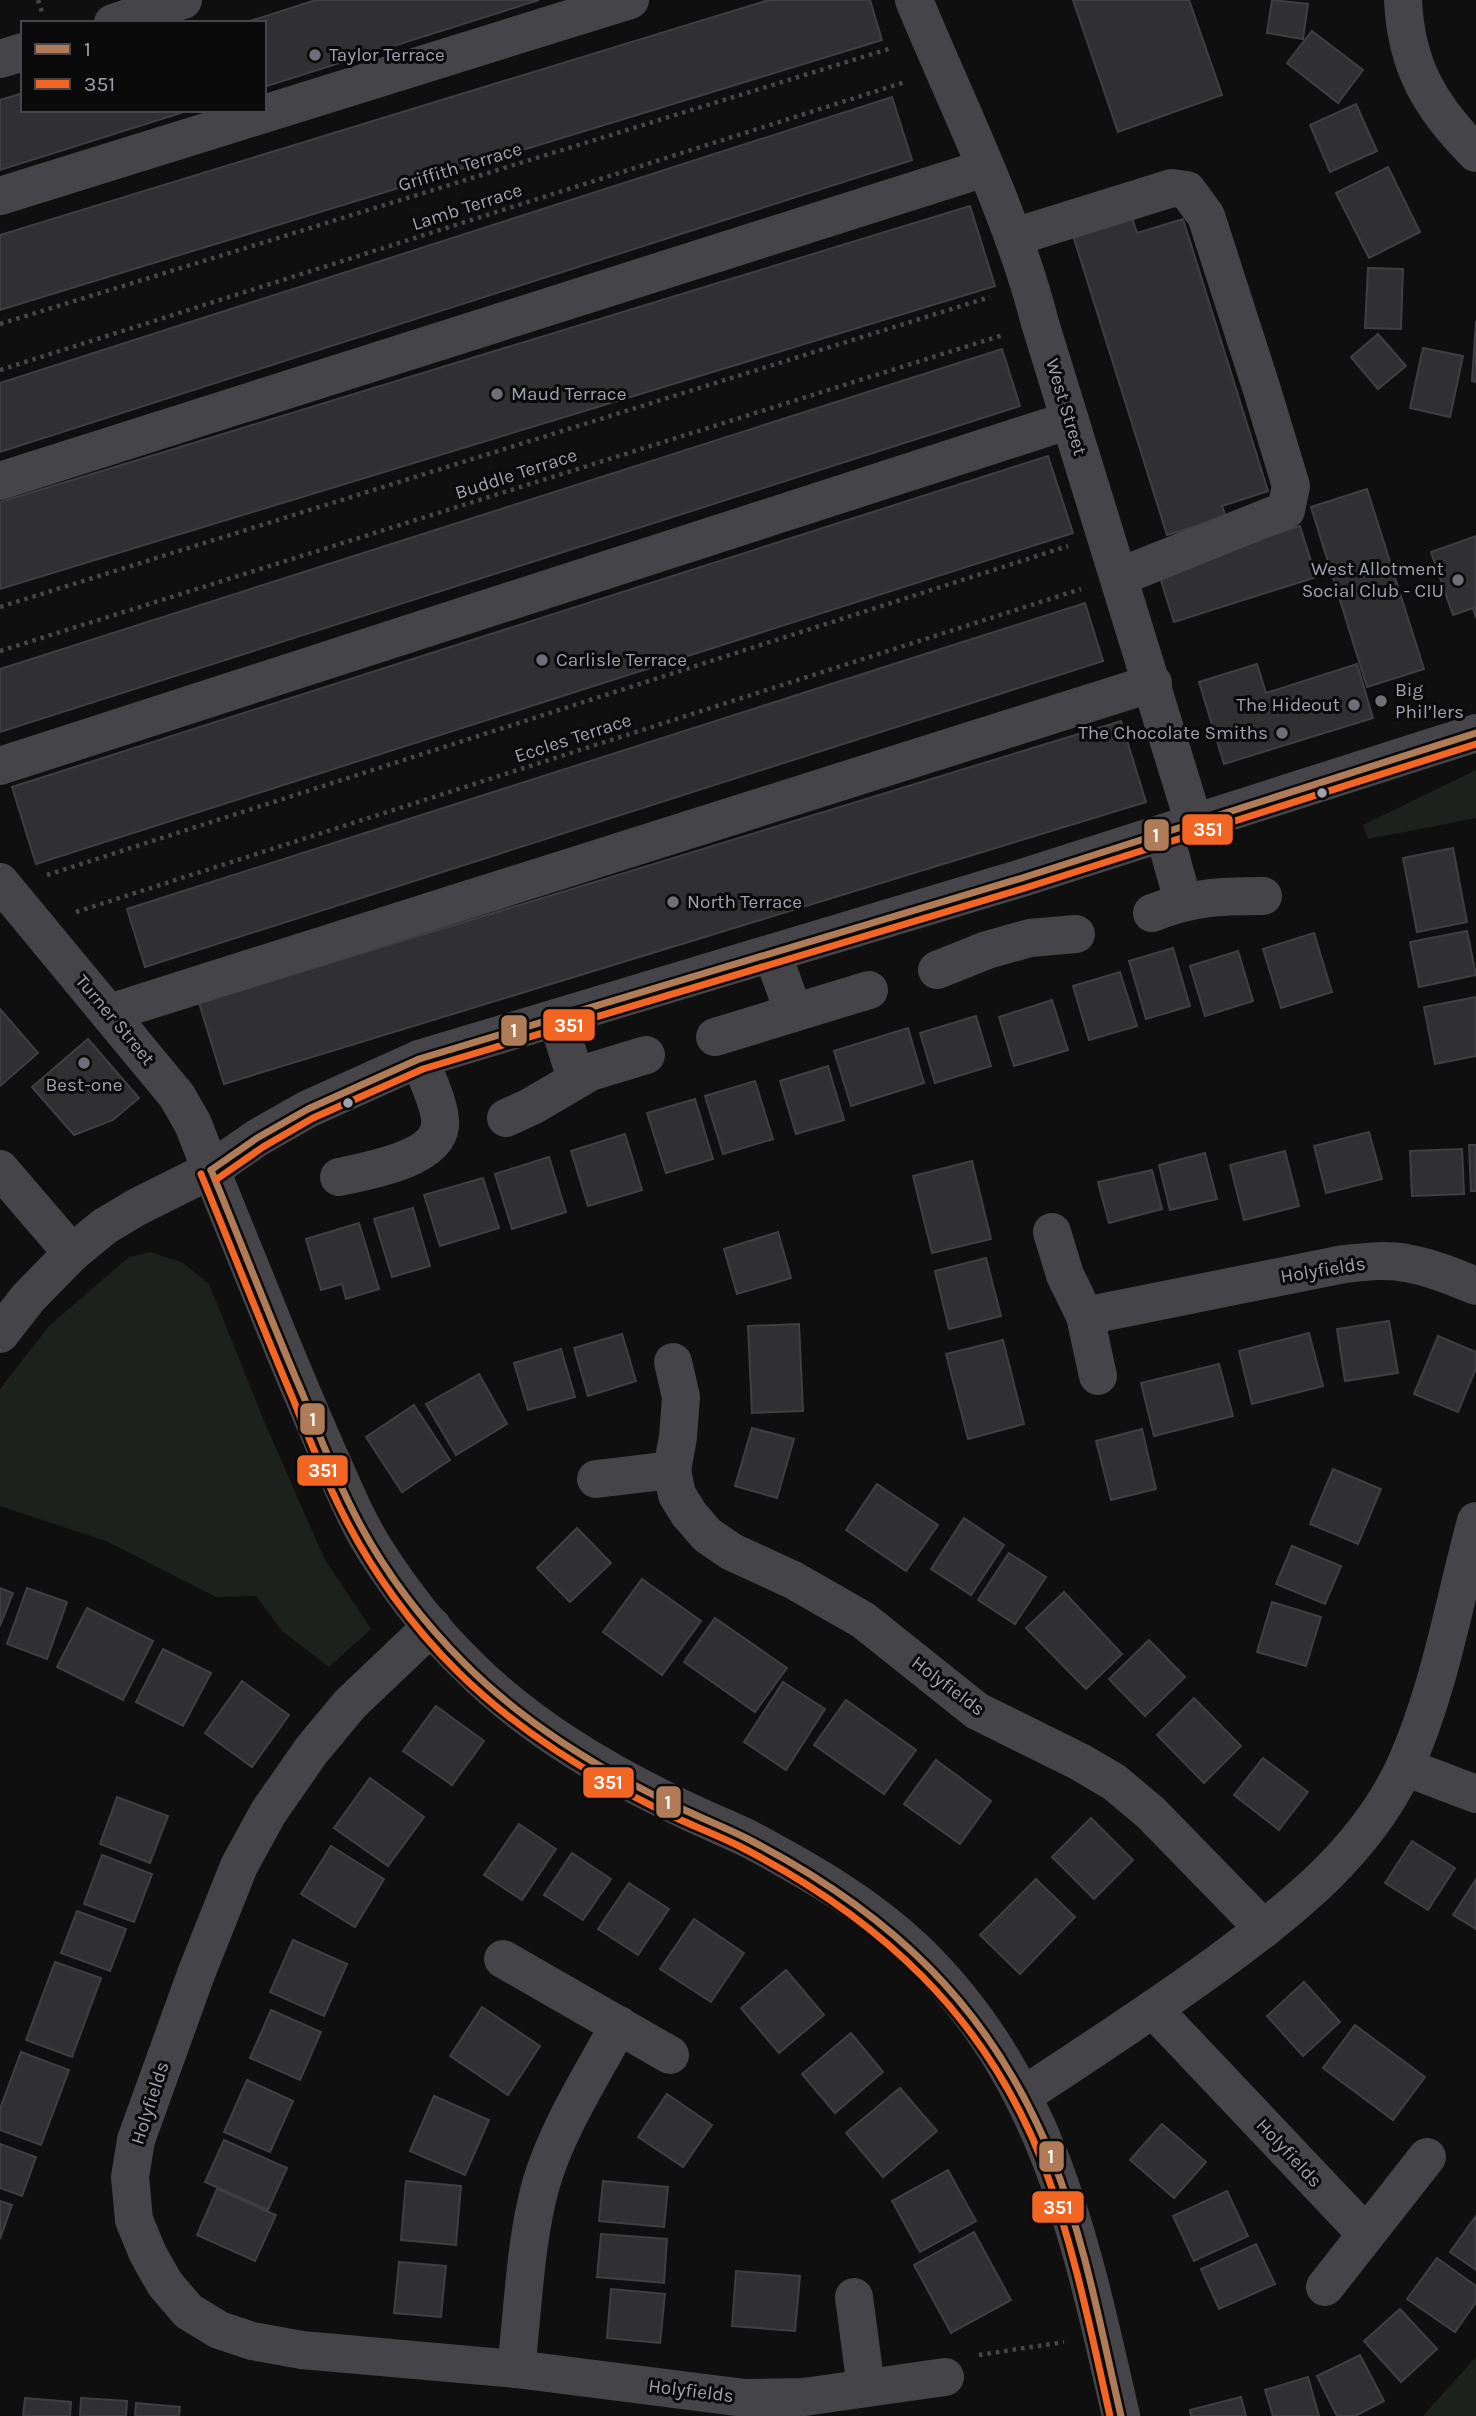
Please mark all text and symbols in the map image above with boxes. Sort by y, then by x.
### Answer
legend [21,21,266,112]
text: 1 [84,37,91,61]
place label: Taylor Terrace [329,44,445,66]
marker: Taylor Terrace [307,47,323,63]
text: 351 [84,72,115,96]
street label: Griffith Terrace [395,138,525,196]
street label: Lamb Terrace [409,179,525,235]
street label: West Street [1041,356,1091,458]
place label: Maud Terrace [511,383,626,405]
marker: Maud Terrace [489,386,505,402]
street label: Buddle Terrace [452,444,580,504]
place label: West Allotment Social Club - CIU [1302,558,1444,602]
marker: West Allotment Social Club - CIU [1450,572,1466,588]
place label: Carlisle Terrace [556,649,687,671]
marker: Carlisle Terrace [534,652,550,668]
place label: Big Phil’lers [1395,679,1464,723]
marker: Big Phil’lers [1373,693,1389,709]
place label: The Hideout [1236,694,1340,716]
marker: The Hideout [1346,697,1362,713]
street label: Eccles Terrace [512,709,634,767]
place label: The Chocolate Smiths [1078,722,1268,744]
marker: The Chocolate Smiths [1274,725,1290,741]
unlabelled marker [1315,786,1329,800]
line badge: 351 [1181,813,1234,846]
line badge: 1 [1143,818,1170,852]
text: 351 [1193,819,1223,841]
text: 1 [1153,825,1159,847]
place label: North Terrace [687,891,802,913]
marker: North Terrace [665,894,681,910]
street label: Turner Street [71,970,159,1070]
line badge: 351 [542,1008,596,1042]
line badge: 1 [500,1014,528,1047]
text: 351 [554,1015,584,1037]
text: 1 [511,1020,517,1042]
marker: Best-one [76,1055,92,1071]
place label: Best-one [46,1074,122,1096]
unlabelled marker [341,1096,355,1110]
street label: Holyfields [1279,1252,1367,1288]
line badge: 1 [299,1402,326,1436]
text: 1 [310,1409,316,1431]
line badge: 351 [296,1454,349,1487]
text: 351 [308,1460,338,1482]
street label: Holyfields [907,1651,989,1721]
line badge: 351 [582,1766,635,1799]
text: 351 [593,1772,623,1794]
line badge: 1 [655,1785,682,1819]
text: 1 [665,1792,671,1814]
street label: Holyfields [126,2059,174,2147]
street label: Holyfields [1252,2114,1326,2192]
line badge: 1 [1038,2140,1065,2173]
text: 1 [1048,2146,1054,2168]
line badge: 351 [1031,2190,1085,2224]
text: 351 [1043,2197,1073,2219]
street label: Holyfields [647,2375,735,2407]

